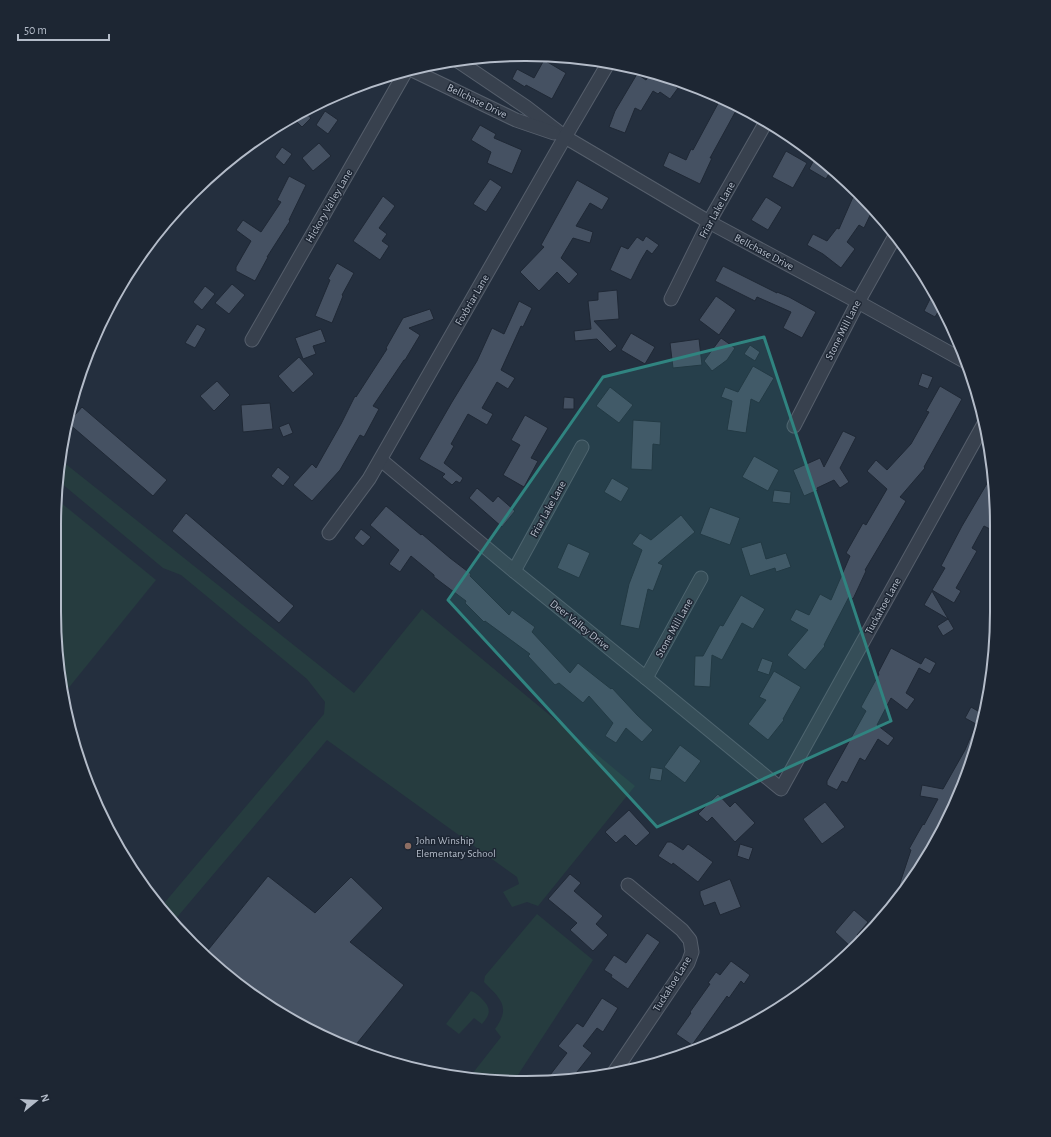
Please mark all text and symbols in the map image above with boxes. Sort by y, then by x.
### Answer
scale bar [18,16,109,42]
text: 50 m [24,24,47,36]
street label: Bellchase Drive [445,82,509,120]
street label: Hickory Valley Lane [304,167,354,245]
street label: Friar Lake Lane [697,180,737,240]
street label: Bellchase Drive [733,232,795,272]
street label: Foxbriar Lane [453,273,491,327]
street label: Stone Mill Lane [823,298,863,362]
street label: Friar Lake Lane [528,479,568,539]
street label: Tuckahoe Lane [863,576,903,636]
street label: Stone Mill Lane [653,597,695,659]
street label: Deer Valley Drive [548,598,612,652]
place label: John Winship Elementary School [416,835,496,859]
marker: John Winship Elementary School [403,841,413,851]
street label: Tuckahoe Lane [651,955,693,1013]
north arrow [16,1081,56,1121]
text: N [39,1093,51,1103]

